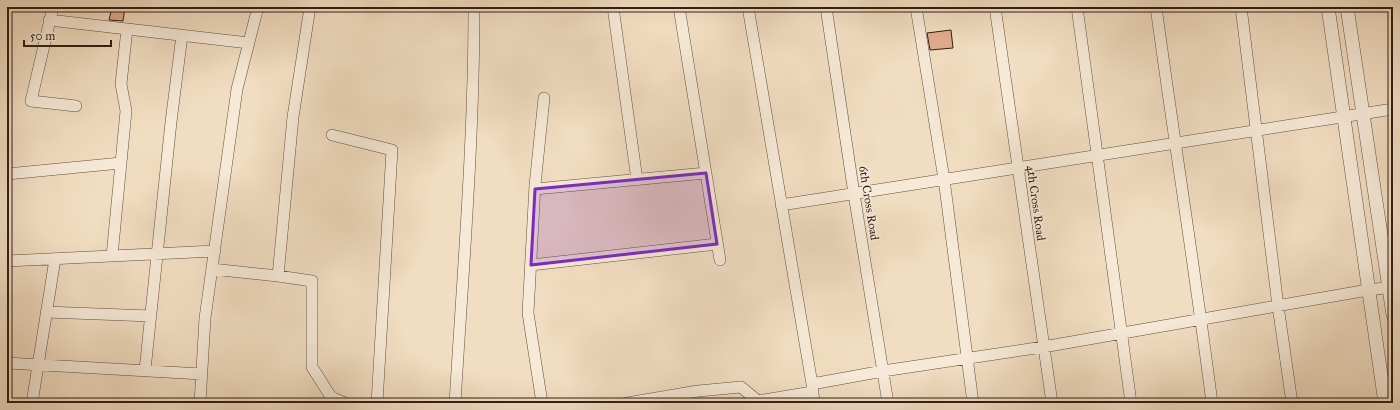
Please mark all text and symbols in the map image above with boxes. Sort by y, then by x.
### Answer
scale bar [24,22,111,48]
text: 50 m [30,29,55,43]
street label: 4th Cross Road [1024,164,1048,242]
street label: 6th Cross Road [856,165,882,241]

